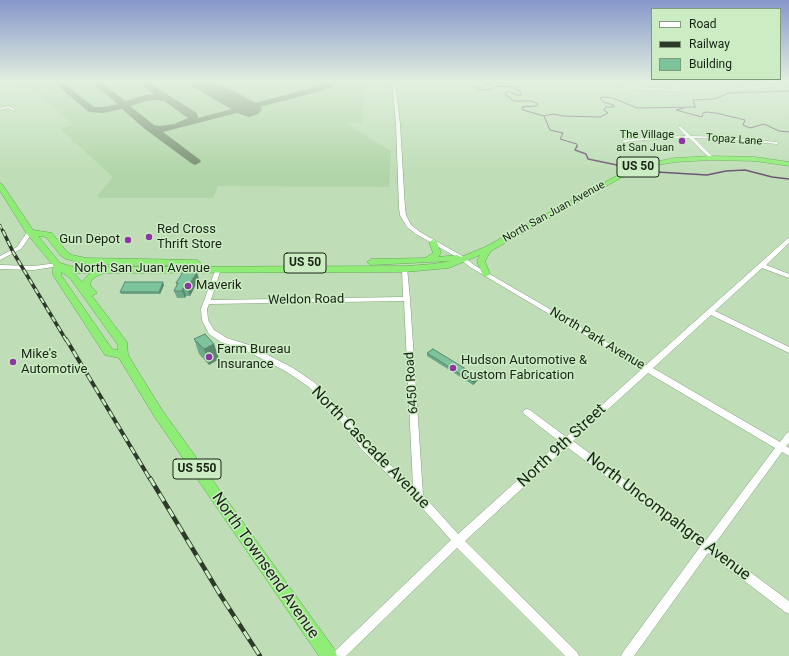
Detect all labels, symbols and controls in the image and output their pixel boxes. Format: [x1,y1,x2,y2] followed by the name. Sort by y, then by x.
[651,8,781,80] legend
[689,17,717,31] text: Road
[689,37,730,51] text: Railway
[689,57,732,71] text: Building
[616,128,674,154] place label: The Village at San Juan
[705,131,763,149] street label: Topaz Lane
[677,136,687,146] marker: The Village at San Juan
[617,157,659,177] road number: US 50
[501,178,607,246] street label: North San Juan Avenue
[157,222,222,253] place label: Red Cross Thrift Store
[59,232,120,248] place label: Gun Depot
[144,232,154,242] marker: Red Cross Thrift Store
[123,235,133,245] marker: Gun Depot
[284,253,326,273] road number: US 50
[74,261,210,277] street label: North San Juan Avenue
[196,278,242,294] place label: Maverik
[183,281,193,291] marker: Maverik
[268,292,344,308] street label: Weldon Road
[547,305,647,373] street label: North Park Avenue
[217,342,291,373] place label: Farm Bureau Insurance
[21,347,87,378] place label: Mike's Automotive
[402,351,422,415] street label: 6450 Road
[204,352,214,362] marker: Farm Bureau Insurance
[461,353,587,384] place label: Hudson Automotive & Custom Fabrication
[8,357,18,367] marker: Mike's Automotive
[448,363,458,373] marker: Hudson Automotive & Custom Fabrication
[307,383,433,513] street label: North Cascade Avenue
[514,400,610,492] street label: North 9th Street
[582,449,754,585] street label: North Uncompahgre Avenue
[173,459,221,479] road number: US 550
[207,489,323,643] street label: North Townsend Avenue

